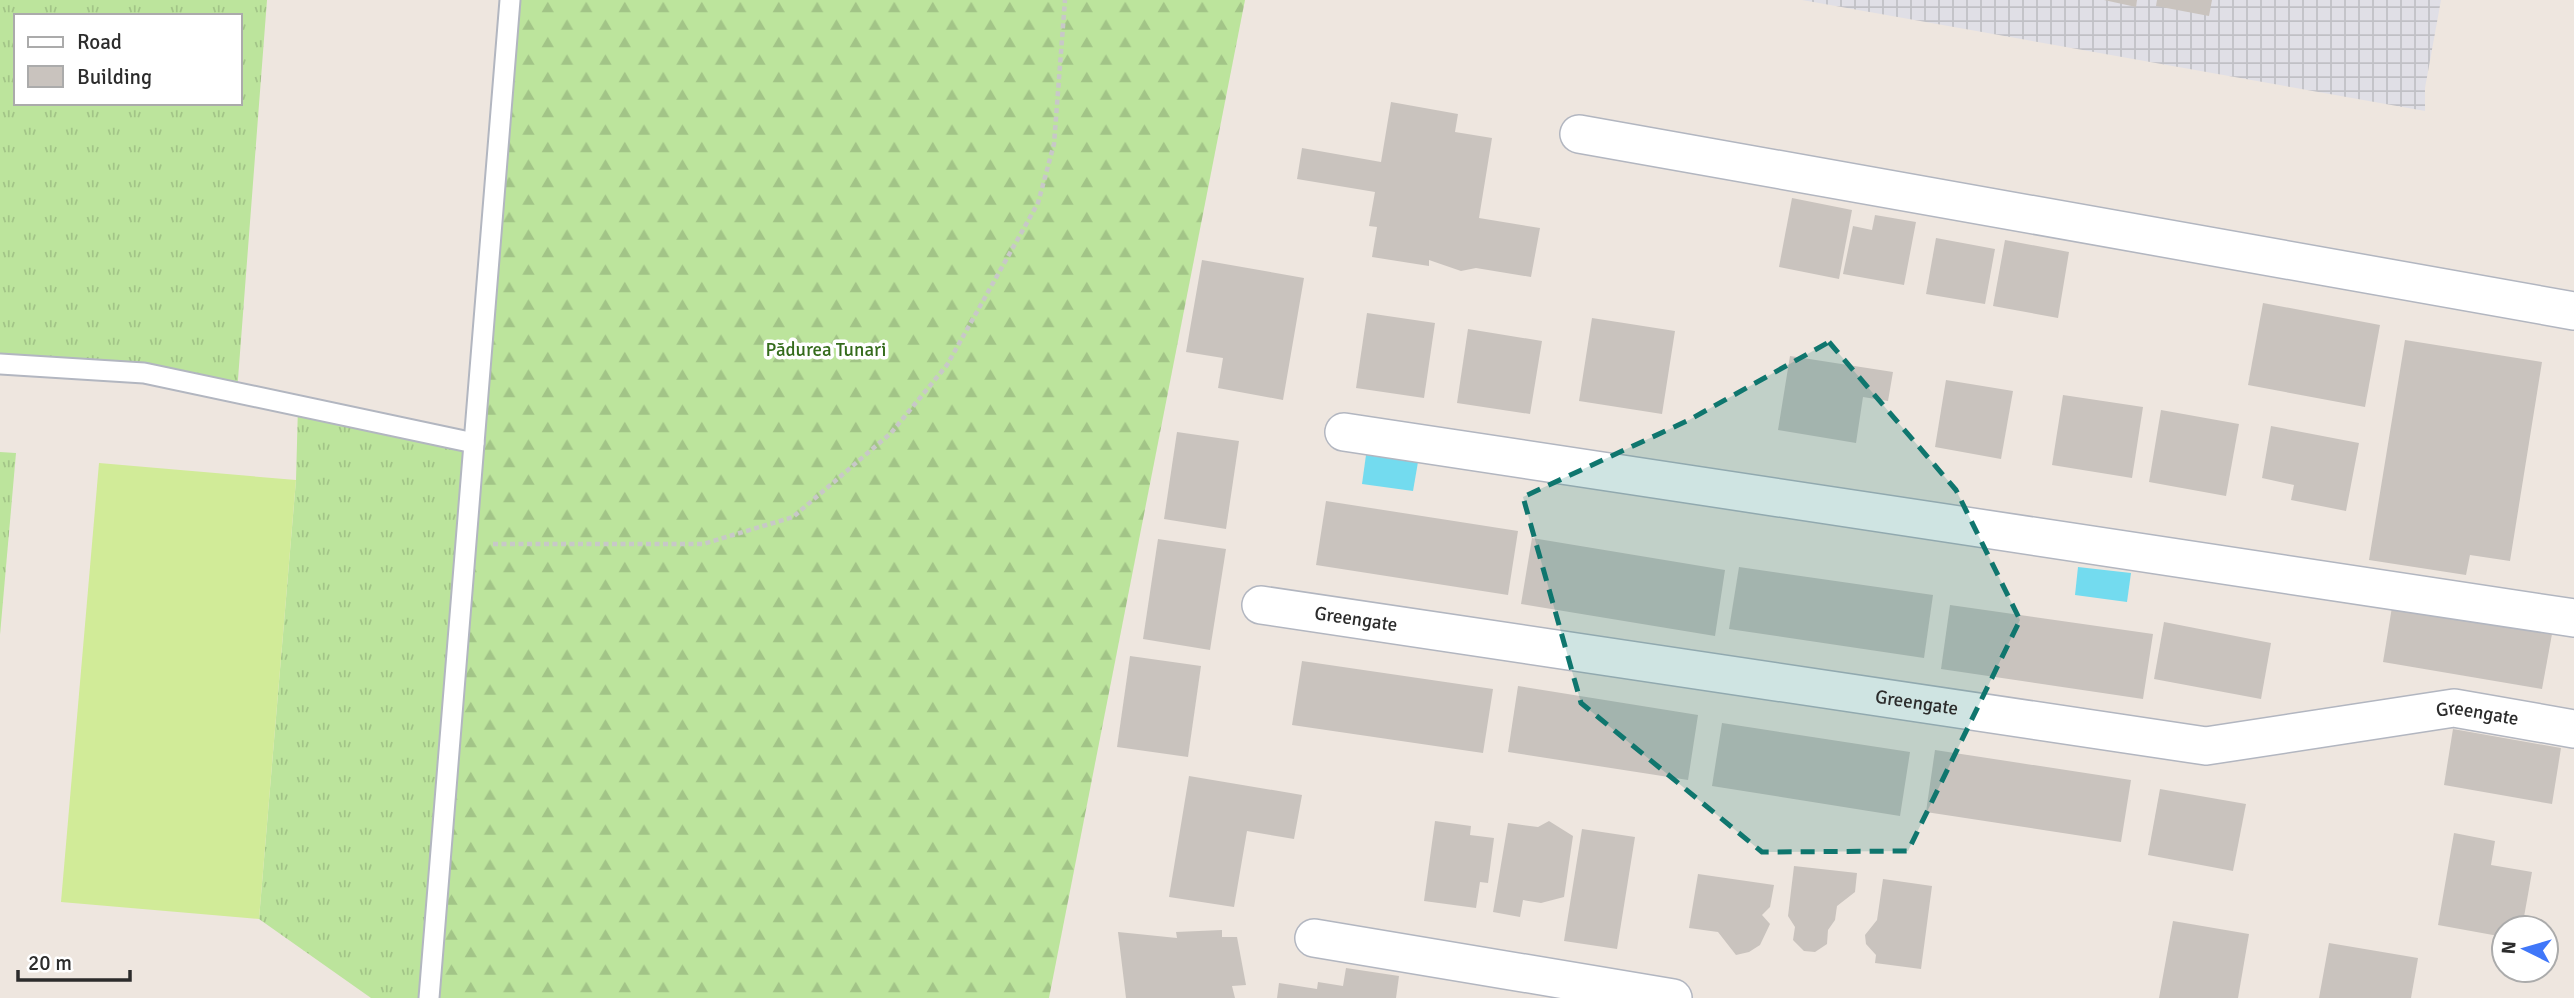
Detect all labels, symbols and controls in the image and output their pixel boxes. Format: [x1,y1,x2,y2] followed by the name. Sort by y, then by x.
[14,14,242,105] legend
[77,29,122,55] text: Road
[77,64,152,90] text: Building
[766,338,886,362] park label: Pădurea Tunari
[1313,601,1399,637] street label: Greengate
[1874,685,1960,721] street label: Greengate
[2434,696,2521,731] street label: Greengate
[2490,914,2560,984] north arrow
[18,939,130,983] scale bar
[2497,940,2522,955] text: N
[28,950,72,976] text: 20 m

